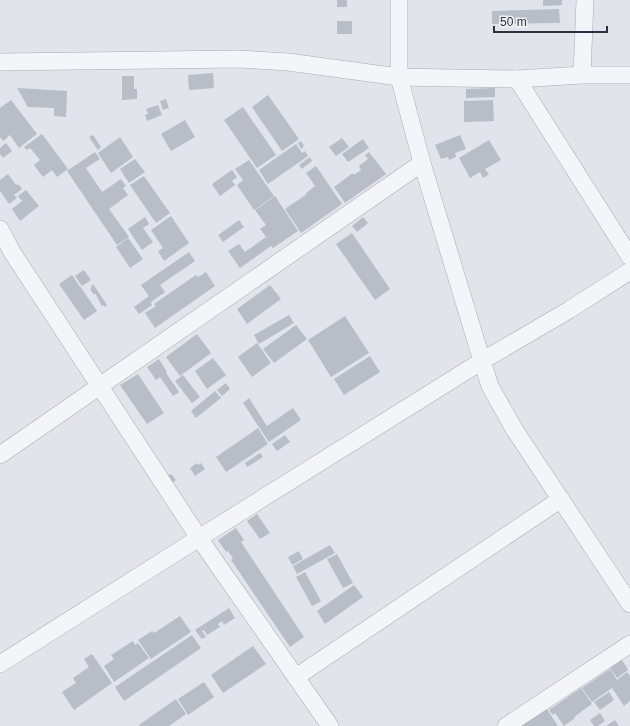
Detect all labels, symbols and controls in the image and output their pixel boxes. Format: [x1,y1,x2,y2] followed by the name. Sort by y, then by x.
[494,8,607,34] scale bar
[500,15,527,29] text: 50 m

